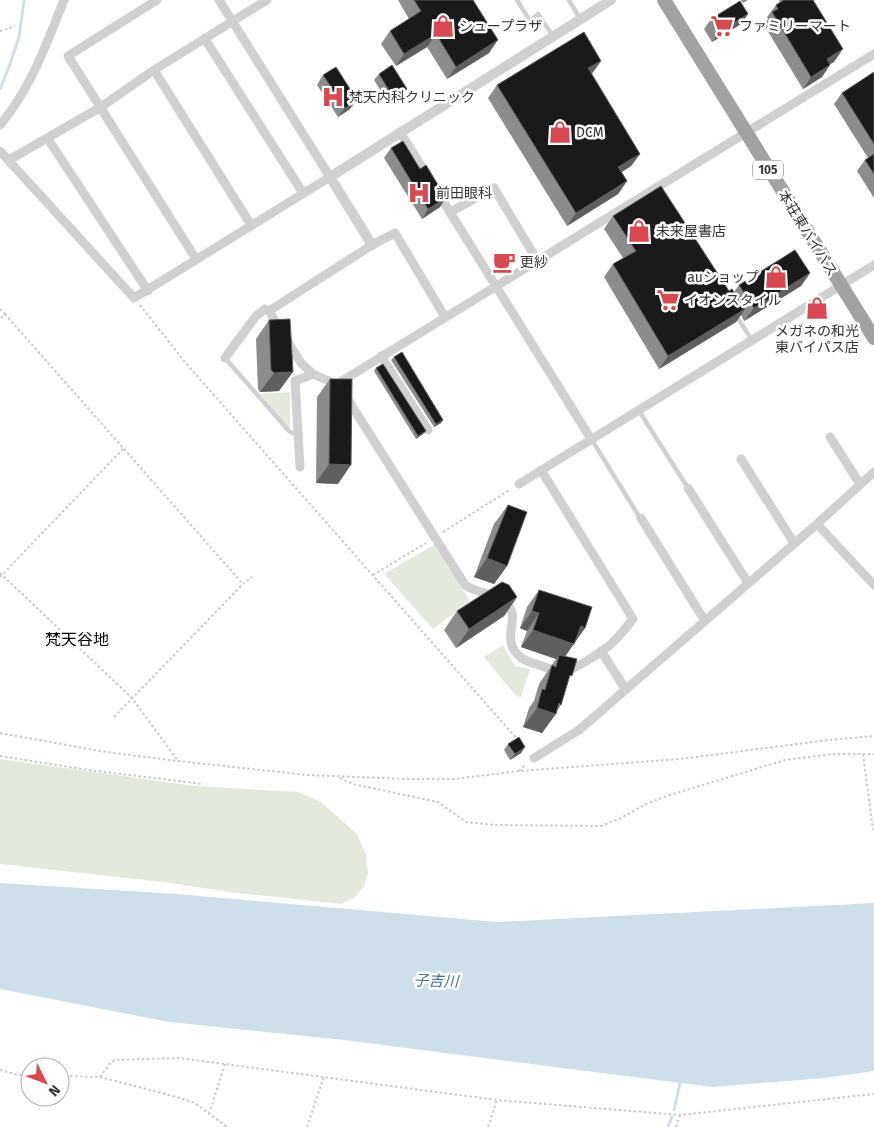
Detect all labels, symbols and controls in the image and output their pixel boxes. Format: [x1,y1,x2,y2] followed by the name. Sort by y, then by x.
[430,13,456,39] shop icon: シュープラザ
[709,13,735,39] supermarket icon: ファミリーマート
[459,18,542,35] place label: シュープラザ
[739,18,851,35] place label: ファミリーマート
[320,84,346,110] hospital icon: 梵天内科クリニック
[349,89,475,106] place label: 梵天内科クリニック
[547,119,573,145] shop icon: DCM
[576,124,604,141] place label: DCM
[753,160,783,180] road number: 105
[406,180,432,206] hospital icon: 前田眼科
[436,185,492,202] place label: 前田眼科
[774,187,841,279] street label: 本荘東バイパス
[626,218,652,244] shop icon: 未来屋書店
[656,223,726,240] place label: 未来屋書店
[491,249,517,275] cafe icon: 更紗
[520,254,548,271] place label: 更紗
[763,264,789,290] shop icon: auショップ
[687,269,759,286] place label: auショップ
[655,287,681,313] supermarket icon: イオンスタイル
[684,292,782,309] place label: イオンスタイル
[804,295,830,321] shop icon: メガネの和光 東バイパス店
[775,323,859,356] place label: メガネの和光 東バイパス店
[45,630,109,649] district label: 梵天谷地
[413,971,461,991] water label: 子吉川
[20,1057,70,1107] north arrow
[45,1081,64,1100] text: N

